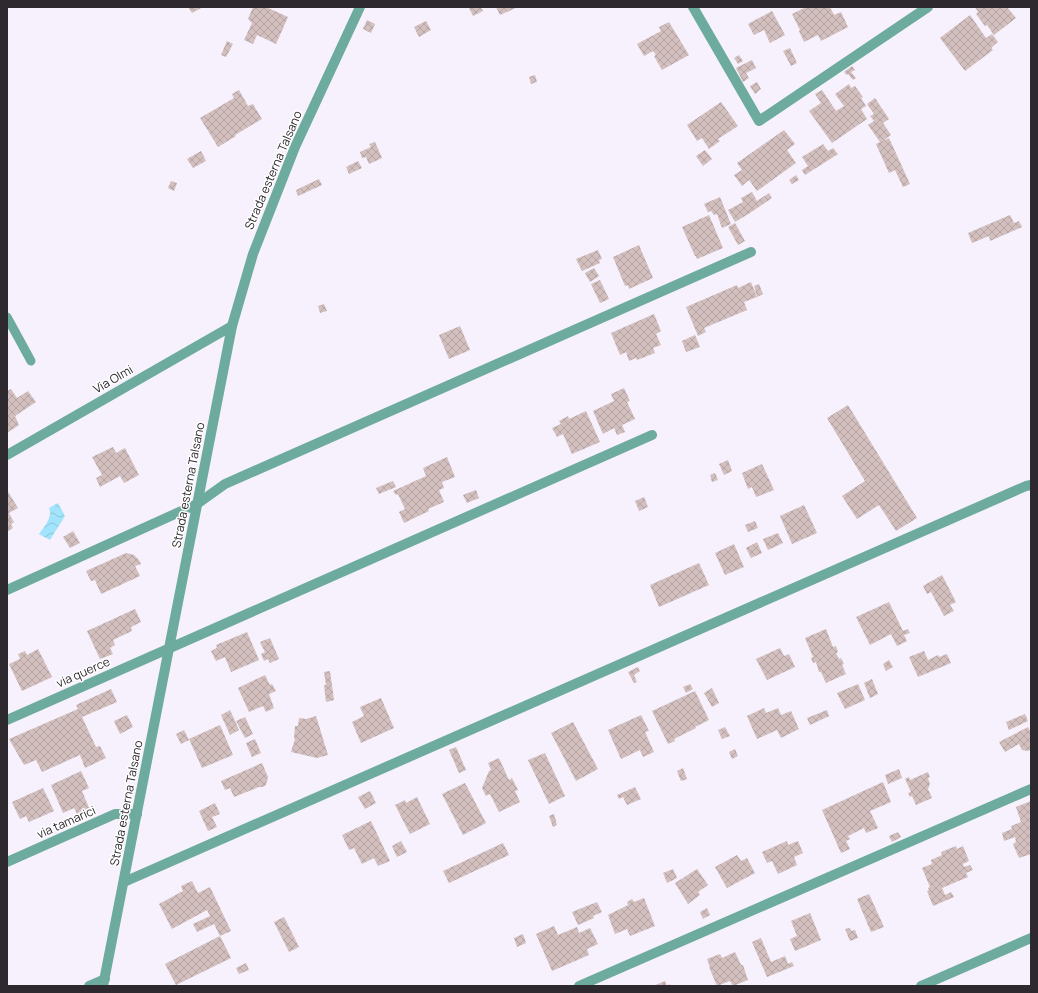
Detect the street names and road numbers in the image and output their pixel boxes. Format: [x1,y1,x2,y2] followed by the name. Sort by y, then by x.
[240,108,306,232] street label: Strada esterna Talsano
[90,361,136,397] street label: Via Olmi
[167,421,209,549] street label: Strada esterna Talsano
[54,653,112,691] street label: via querce
[105,739,147,867] street label: Strada esterna Talsano
[34,801,98,843] street label: via tamarici

